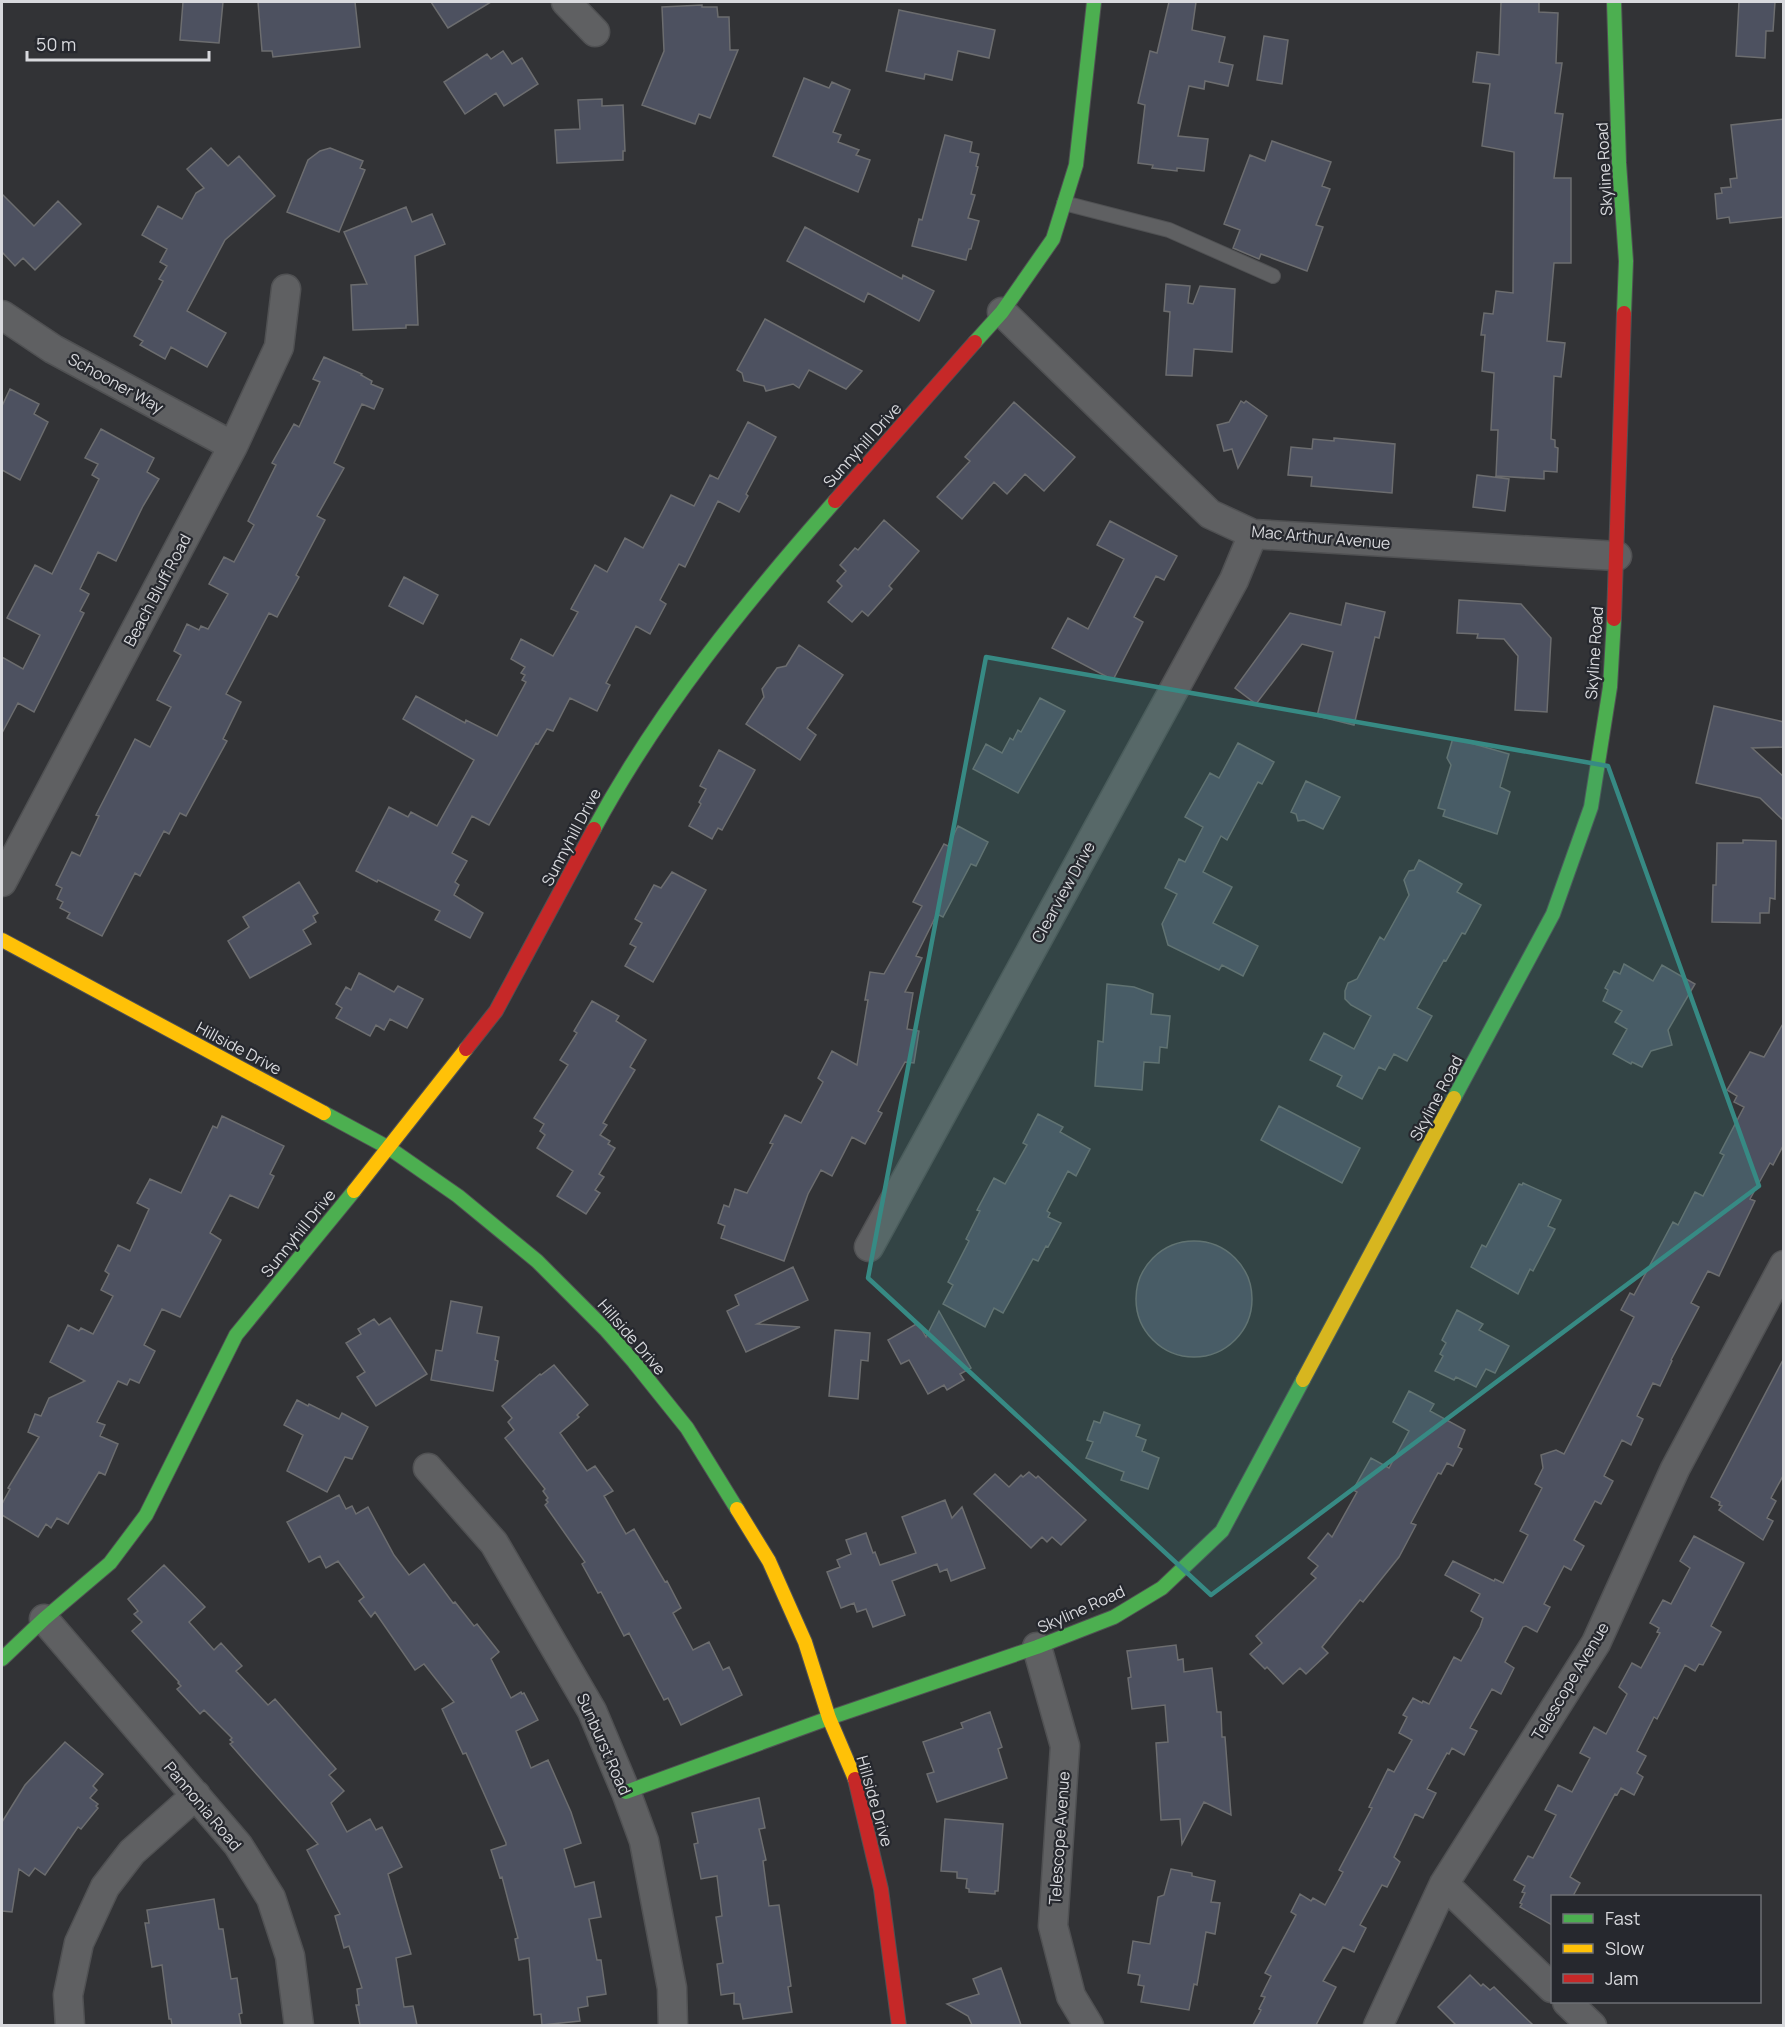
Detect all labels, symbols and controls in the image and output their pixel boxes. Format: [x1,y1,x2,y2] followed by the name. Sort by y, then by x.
[27,24,208,62] scale bar
[36,32,76,56] text: 50 m
[1591,122,1617,216] street label: Skyline Road
[64,348,168,419] street label: Schooner Way
[818,398,906,492] street label: Sunnyhill Drive
[1251,520,1391,554] street label: Mac Arthur Avenue
[118,530,196,650] street label: Beach Bluff Road
[1580,606,1608,700] street label: Skyline Road
[536,784,606,890] street label: Sunnyhill Drive
[1026,837,1100,947] street label: Clearview Drive
[192,1016,286,1080] street label: Hillside Drive
[1404,1051,1468,1145] street label: Skyline Road
[256,1184,340,1282] street label: Sunnyhill Drive
[593,1294,671,1380] street label: Hillside Drive
[1034,1580,1128,1638] street label: Skyline Road
[1526,1618,1614,1744] street label: Telescope Avenue
[572,1690,636,1798] street label: Sunburst Road
[852,1753,898,1849] street label: Hillside Drive
[159,1757,247,1855] street label: Pannonia Road
[1043,1770,1075,1906] street label: Telescope Avenue
[1551,1895,1761,2003] legend
[1605,1906,1640,1930] text: Fast
[1605,1936,1645,1960] text: Slow
[1605,1966,1639,1990] text: Jam

